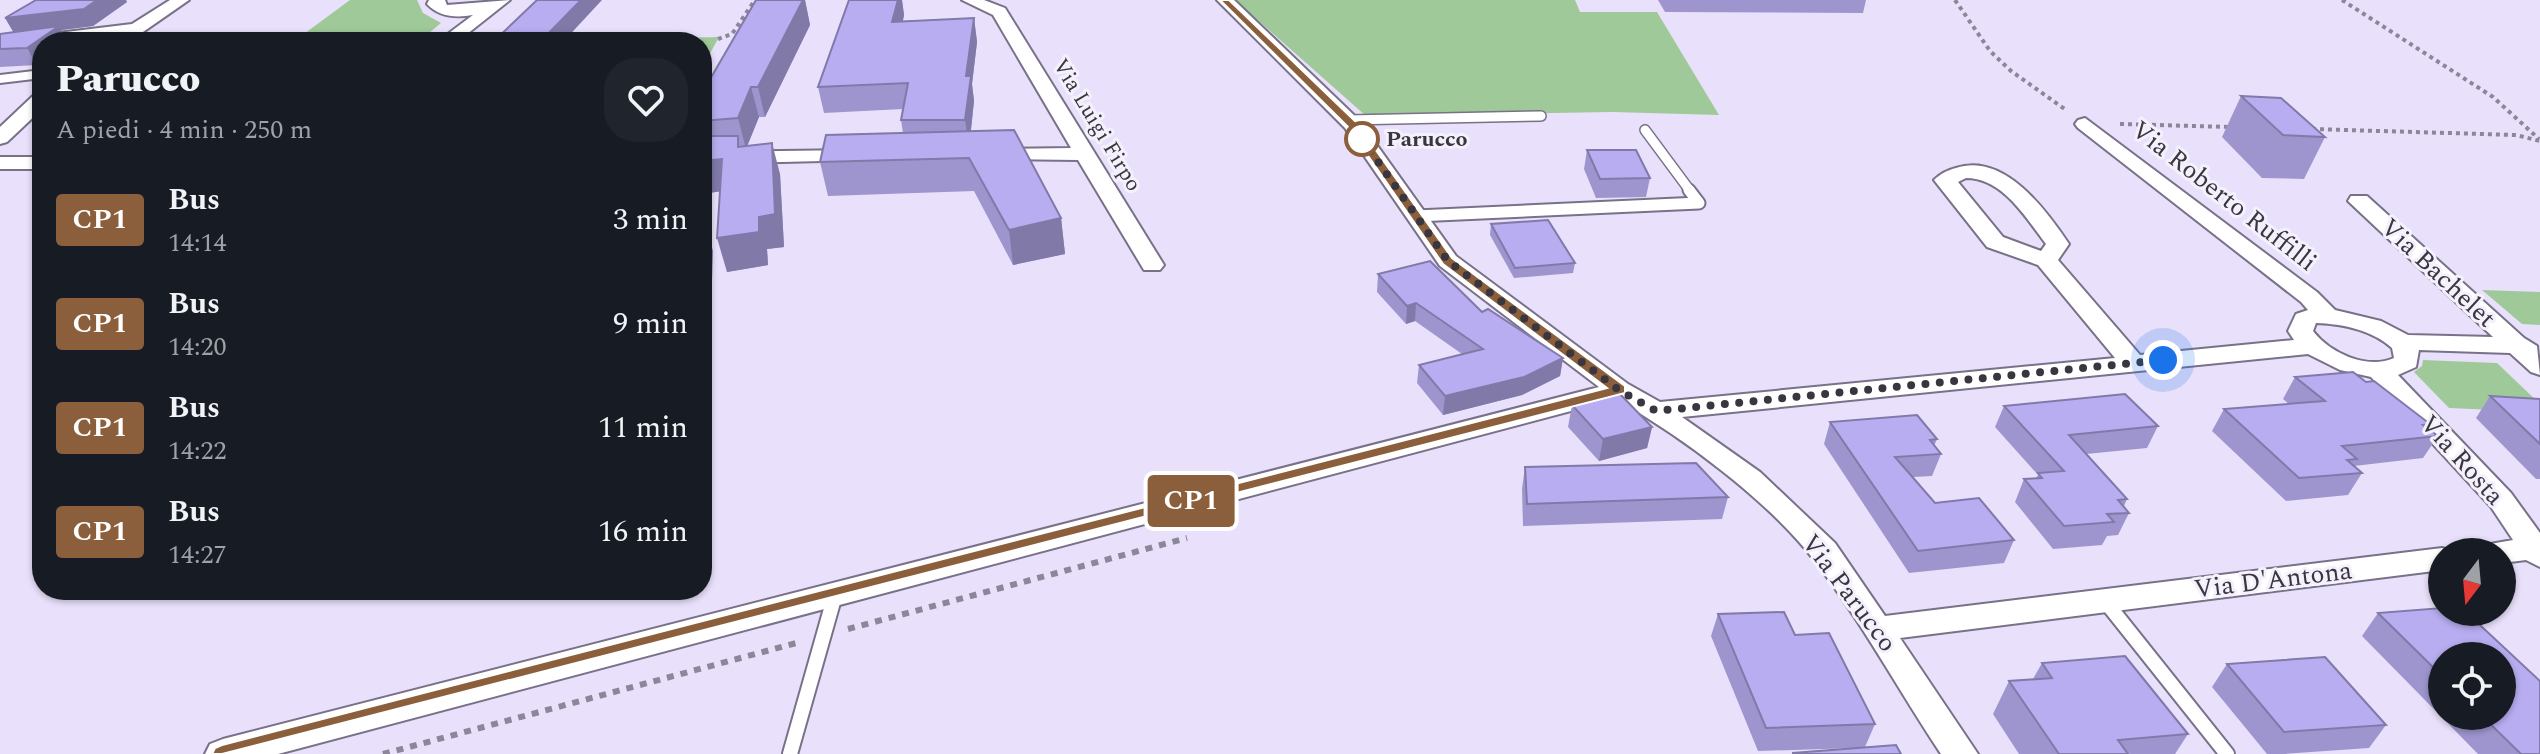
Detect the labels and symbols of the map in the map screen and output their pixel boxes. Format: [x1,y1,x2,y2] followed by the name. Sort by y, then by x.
[1044,52,1150,198] street label: Via Luigi Firpo
[2123,111,2325,281] street label: Via Roberto Ruffilli
[1345,122,1379,156] marker: Parucco
[1386,123,1467,156] place label: Parucco
[2371,209,2505,337] street label: Via Bachelet
[2143,340,2183,380] your location
[2410,405,2514,515] street label: Via Rosta
[1145,475,1237,527] line badge: CP1
[1791,525,1907,661] street label: Via Parucco
[2428,538,2516,626] north arrow
[2192,550,2355,610] street label: Via D'Antona

